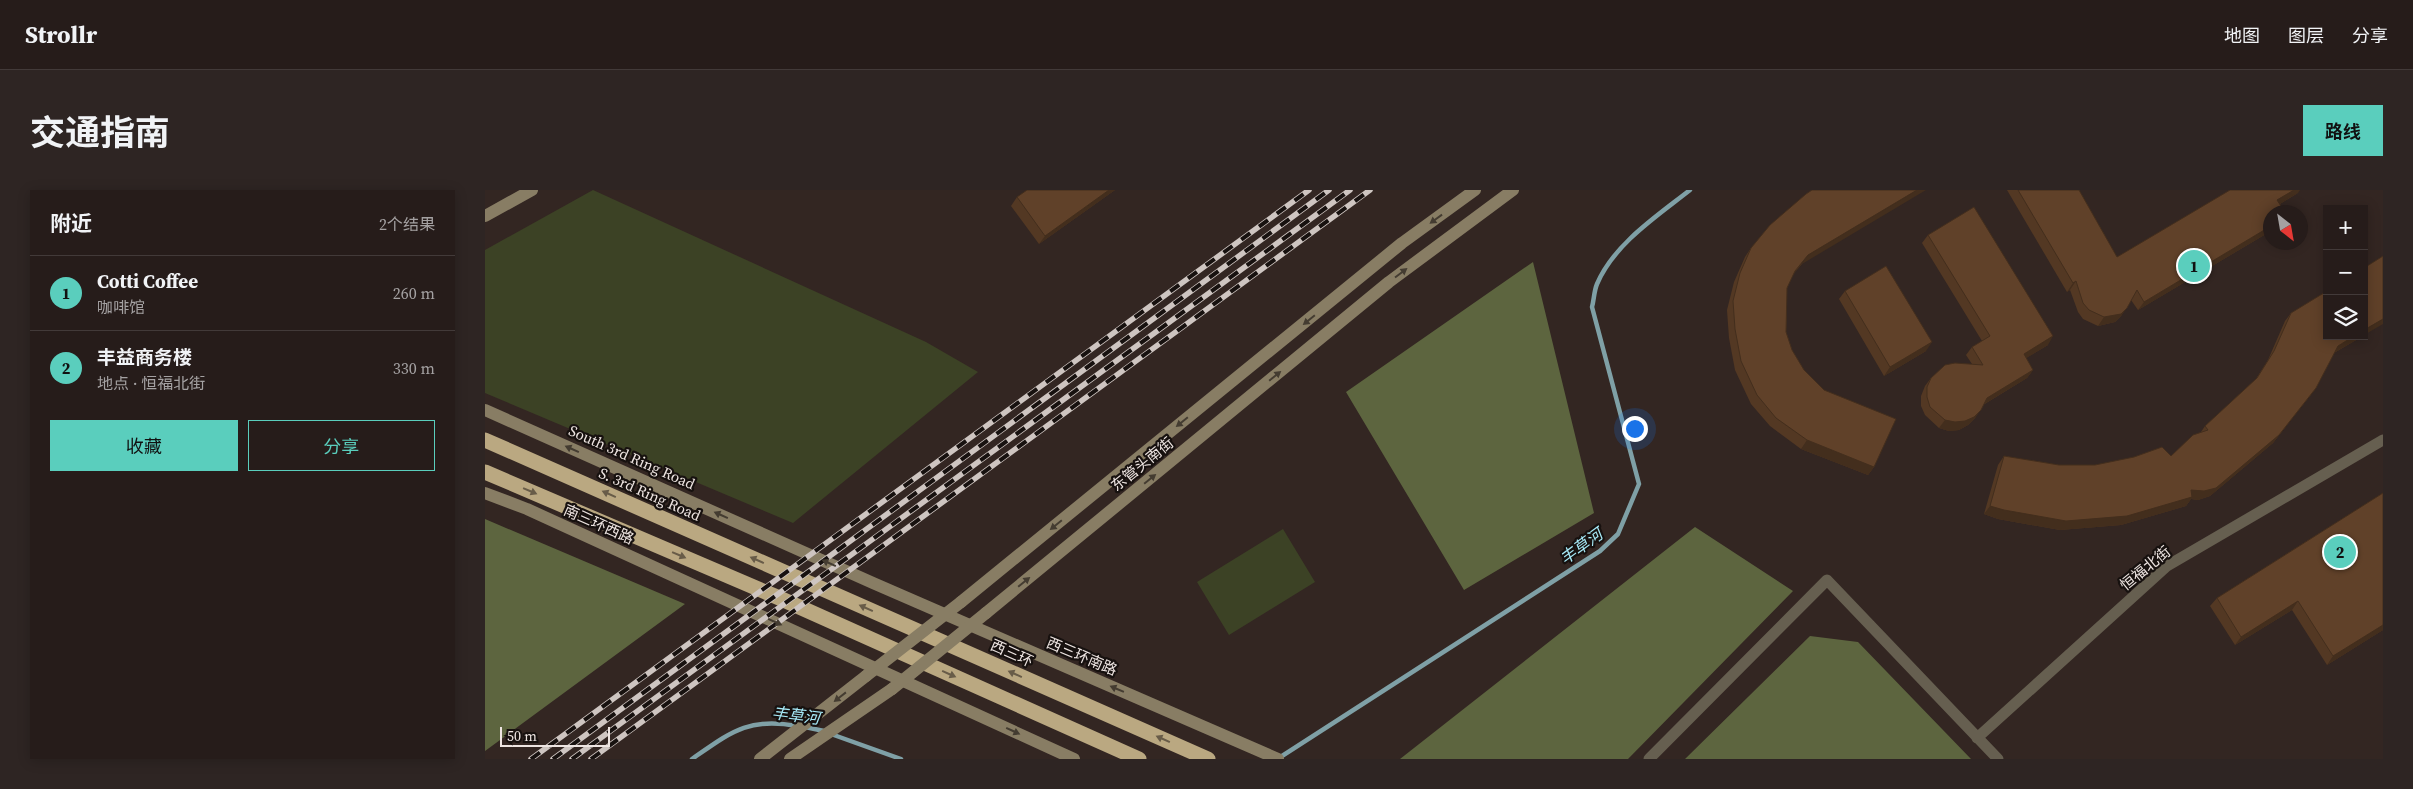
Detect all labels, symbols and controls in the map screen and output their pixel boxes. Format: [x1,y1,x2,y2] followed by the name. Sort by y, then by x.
[25,18,97,51] text: Strollr
[2224,23,2260,48] text: 地图
[2288,23,2324,48] text: 图层
[2352,23,2388,48] text: 分享
[2303,105,2383,156] button: 路线
[30,109,170,157] text: 交通指南
[2263,205,2308,250] north arrow
[2323,205,2368,340] map controls
[2323,205,2368,250] button: +
[50,209,92,238] text: 附近
[379,213,435,235] text: 2个结果
[1429,214,1443,224] one-way arrow
[2178,247,2210,285] pin: 1
[2323,250,2368,295] button: −
[97,268,198,294] text: Cotti Coffee
[1394,268,1408,278] one-way arrow
[62,282,70,304] text: 1
[393,282,435,304] text: 260 m
[2323,295,2368,340] button: layers
[97,296,145,318] text: 咖啡馆
[1302,314,1315,325] one-way arrow
[97,344,192,370] text: 丰益商务楼
[62,357,70,379] text: 2
[393,357,435,379] text: 330 m
[1269,370,1282,381] one-way arrow
[97,372,205,394] text: 地点 · 恒福北街
[1622,416,1648,442] your location
[1176,417,1189,428] one-way arrow
[50,420,238,471] button: 收藏
[248,420,435,471] button: 分享
[566,420,699,494] street label: South 3rd Ring Road
[1106,432,1178,496] street label: 东管头南街
[565,444,579,452] one-way arrow
[596,462,705,526] street label: S. 3rd Ring Road
[1143,473,1156,484] one-way arrow
[523,488,537,496] one-way arrow
[602,490,616,498] one-way arrow
[560,499,638,549] street label: 南三环西路
[714,511,728,519] one-way arrow
[1050,519,1063,530] one-way arrow
[1555,521,1609,569] water label: 丰草河
[2324,533,2356,571] pin: 2
[2115,541,2175,595] street label: 恒福北街
[672,552,686,560] one-way arrow
[750,555,764,563] one-way arrow
[822,559,836,567] one-way arrow
[1017,576,1030,587] one-way arrow
[859,603,873,611] one-way arrow
[768,618,782,626] one-way arrow
[1043,632,1121,680] street label: 西三环南路
[987,634,1037,672] street label: 西三环
[1008,669,1022,677] one-way arrow
[942,671,956,679] one-way arrow
[1109,685,1124,693] one-way arrow
[834,691,847,702] one-way arrow
[771,701,824,729] water label: 丰草河
[500,724,610,747] scale bar
[507,726,537,746] text: 50 m
[1006,727,1020,735] one-way arrow
[1156,735,1170,743] one-way arrow

